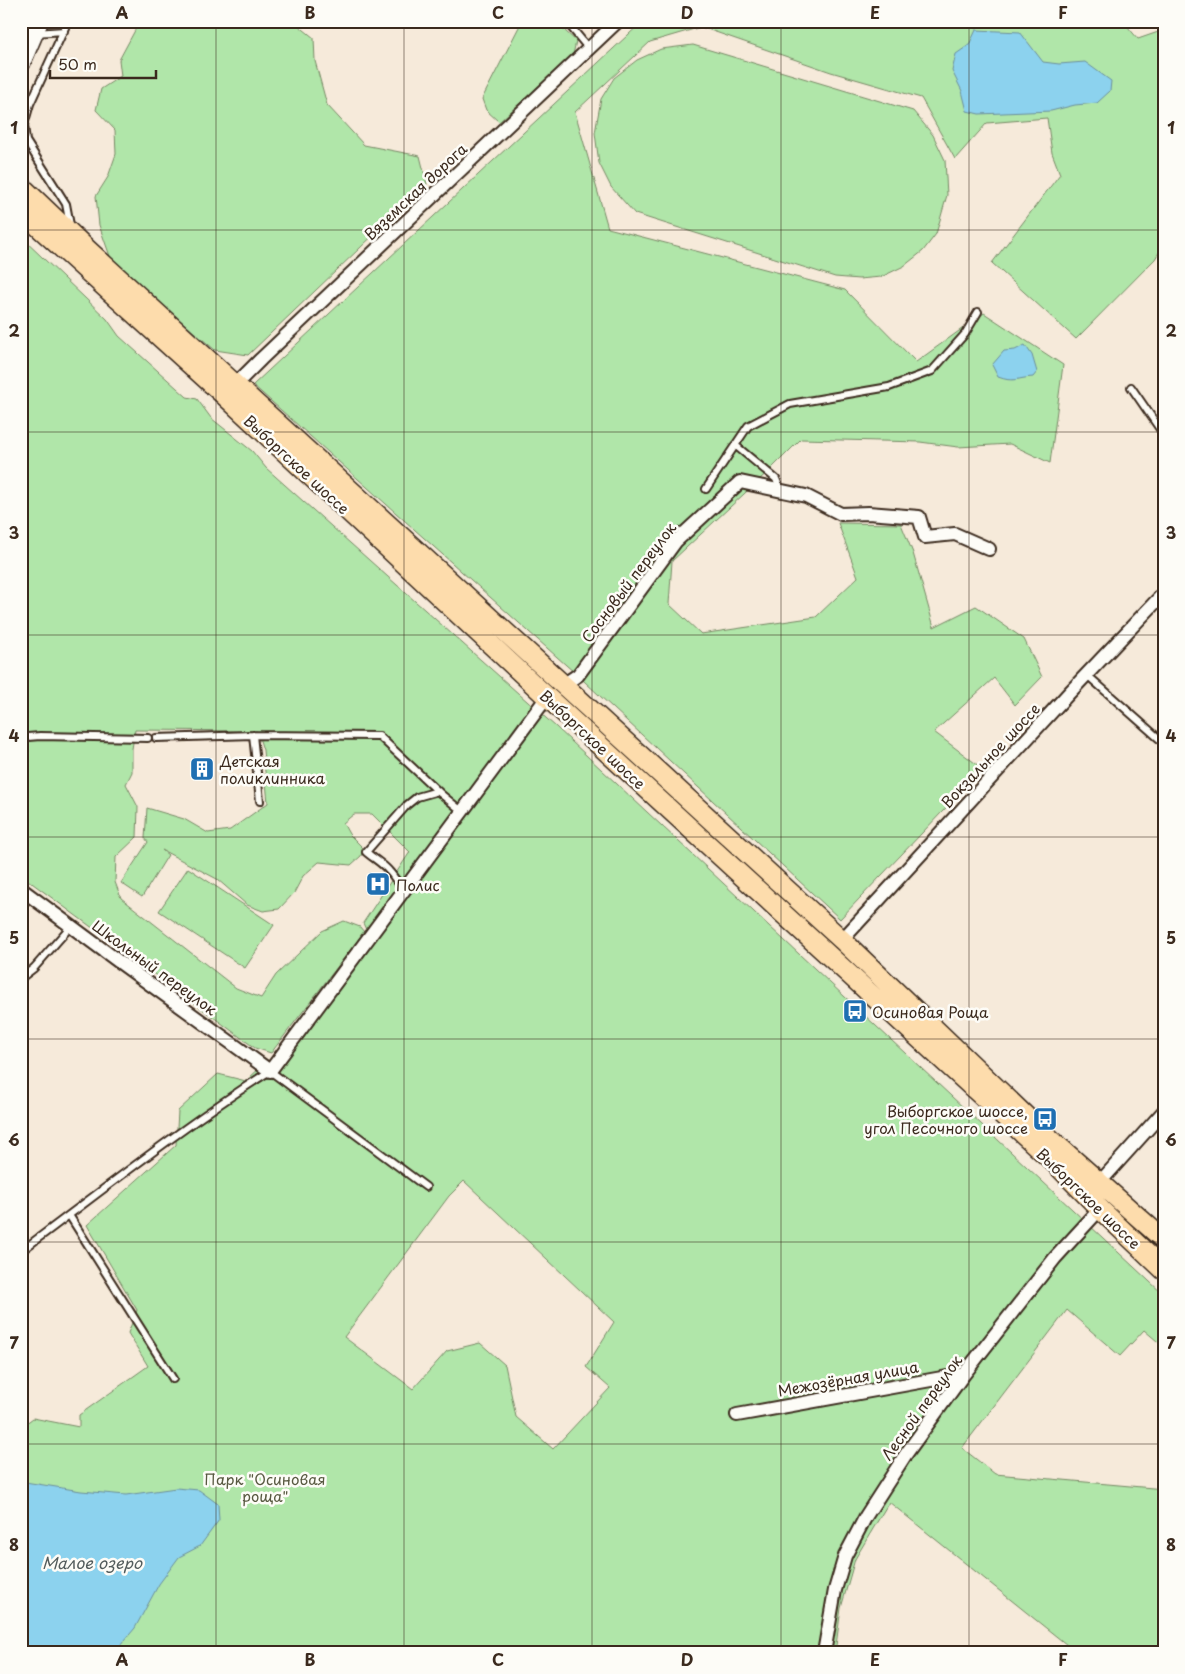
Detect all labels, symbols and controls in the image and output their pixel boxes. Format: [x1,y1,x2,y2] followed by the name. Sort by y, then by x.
[116,0,129,24] text: A
[305,0,316,24] text: B
[492,0,504,24] text: C
[681,0,693,24] text: D
[870,0,880,24] text: E
[1058,0,1068,24] text: F
[50,48,156,80] scale bar
[58,52,97,75] text: 50 m
[10,115,18,139] text: 1
[1167,115,1175,139] text: 1
[358,137,472,245] street label: Вяземская дорога
[8,318,20,342] text: 2
[1165,318,1177,342] text: 2
[239,409,355,519] street label: Выборгское шоссе
[575,517,681,647] street label: Сосновый переулок
[9,520,19,544] text: 3
[1166,520,1176,544] text: 3
[535,684,651,794] street label: Выборгское шоссе
[935,697,1045,813] street label: Вокзальное шоссе
[9,723,20,747] text: 4
[1166,723,1177,747] text: 4
[219,749,326,789] place label: Детская поликлинника
[189,756,215,782] building icon: Детская поликлинника
[365,871,391,897] hospital icon: Полис
[396,873,440,896] place label: Полис
[88,914,222,1020] street label: Школьный переулок
[9,925,19,949] text: 5
[1166,925,1176,949] text: 5
[842,998,868,1024] bus stop icon: Осиновая Роща
[872,1000,989,1023] place label: Осиновая Роща
[864,1099,1028,1139] place label: Выборгское шоссе, угол Песочного шоссе
[1032,1106,1058,1132] bus stop icon: Выборгское шоссе, угол Песочного шоссе
[8,1127,20,1151] text: 6
[1165,1127,1177,1151] text: 6
[1032,1142,1146,1254] street label: Выборгское шоссе
[9,1330,19,1354] text: 7
[1166,1330,1176,1354] text: 7
[875,1350,967,1464] street label: Лесной переулок
[776,1354,921,1402] street label: Межозёрная улица
[204,1467,326,1507] park label: Парк "Осиновая роща"
[9,1532,19,1556] text: 8
[1166,1532,1176,1556] text: 8
[42,1550,143,1574] water label: Малое озеро
[116,1647,129,1671] text: A
[305,1647,316,1671] text: B
[492,1647,504,1671] text: C
[681,1647,693,1671] text: D
[870,1647,880,1671] text: E
[1058,1647,1068,1671] text: F

